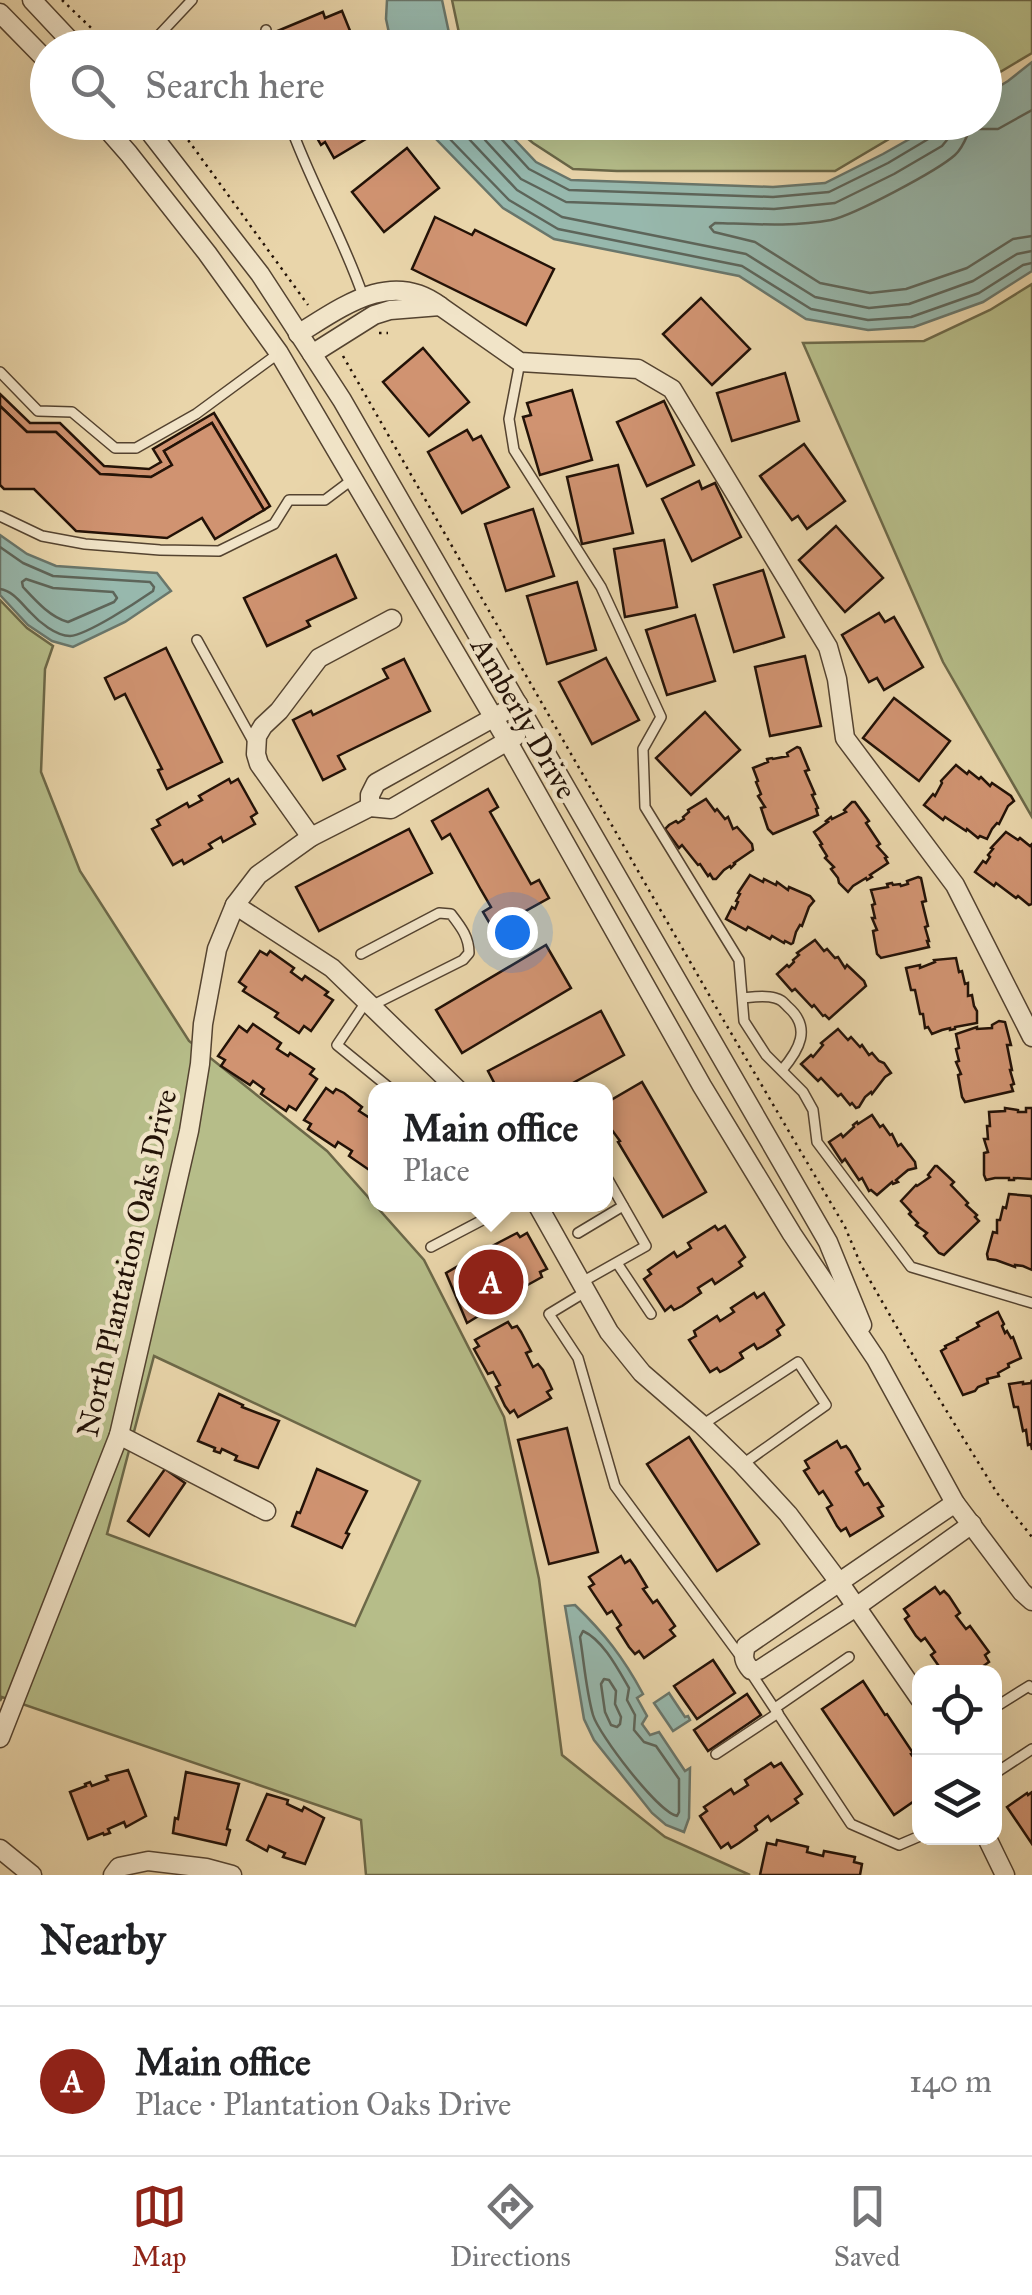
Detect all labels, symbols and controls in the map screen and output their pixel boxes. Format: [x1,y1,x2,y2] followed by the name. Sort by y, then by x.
[30,30,1002,140] search box
[65,58,120,113] icon: search
[145,62,325,108] text: Search here
[462,629,585,805] street label: Amberly Drive
[487,907,538,958] your location
[368,1082,613,1212] popup
[69,1086,185,1440] street label: North Plantation Oaks Drive
[403,1105,578,1151] text: Main office
[403,1151,470,1190] text: Place
[458,1244,524,1320] pin: A
[912,1665,1002,1845] map controls
[912,1665,1002,1755] button: locate
[912,1755,1002,1845] button: layers
[40,1914,165,1966] text: Nearby
[135,2039,311,2085] text: Main office
[62,2062,83,2101] text: A
[909,2062,992,2101] text: 140 m
[135,2085,511,2124] text: Place · Plantation Oaks Drive
[132,2179,187,2274] tab: Map
[450,2179,571,2274] tab: Directions
[834,2179,900,2274] tab: Saved

